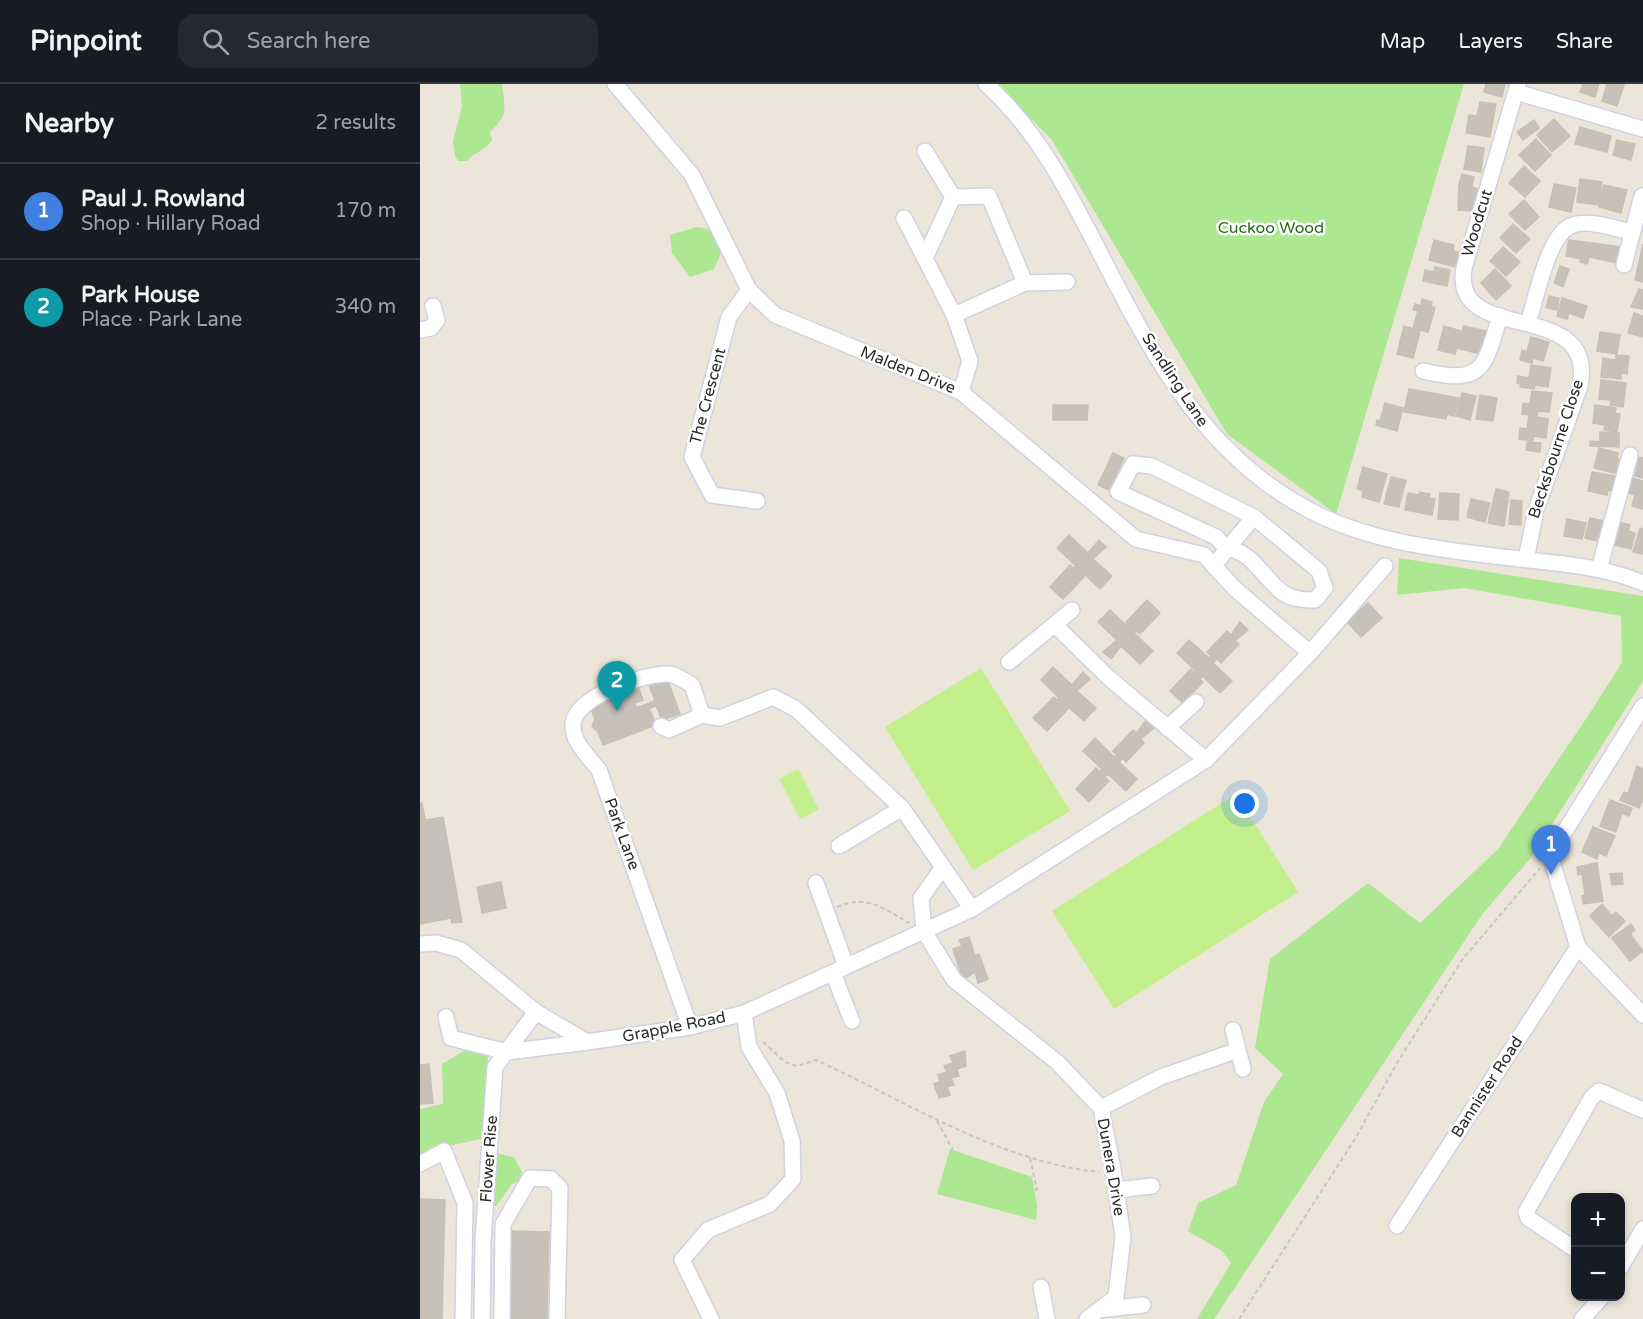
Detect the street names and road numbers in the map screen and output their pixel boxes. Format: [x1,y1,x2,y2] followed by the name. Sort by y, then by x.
[1457,187,1497,259] street label: Woodcut
[1137,329,1213,431] street label: Sandling Lane
[857,342,959,398] street label: Malden Drive
[685,345,731,447] street label: The Crescent
[1524,377,1588,521] street label: Becksbourne Close
[600,795,644,873] street label: Park Lane
[621,1007,727,1047] street label: Grapple Road
[1447,1033,1527,1141] street label: Bannister Road
[476,1115,502,1203] street label: Flower Rise
[1093,1116,1129,1218] street label: Dunera Drive

